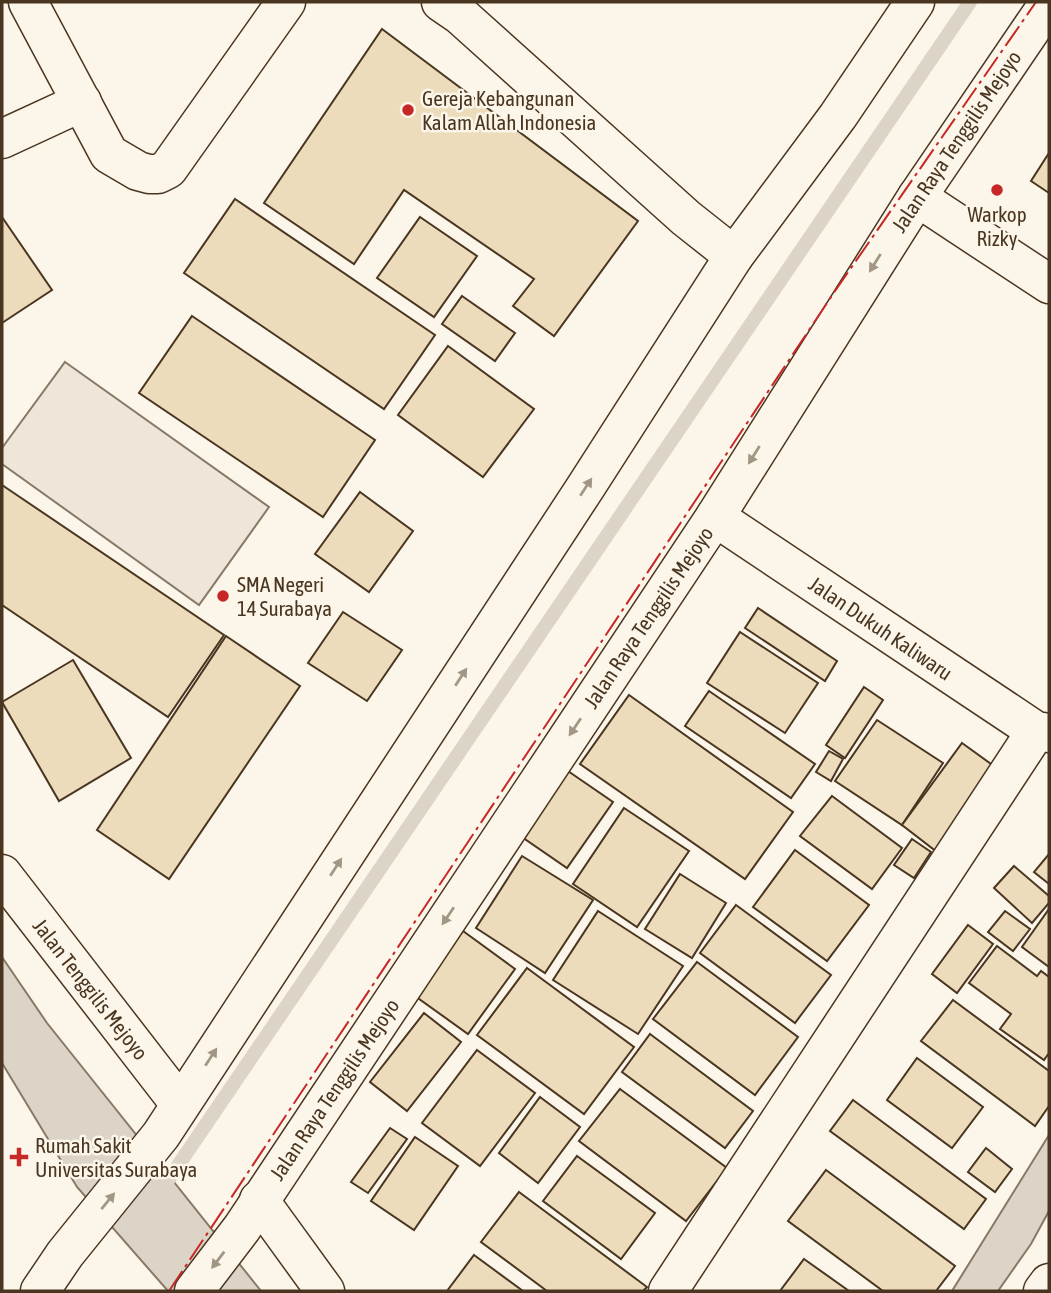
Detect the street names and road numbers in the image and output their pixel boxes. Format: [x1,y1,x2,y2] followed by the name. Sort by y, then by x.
[886,46,1026,236] street label: Jalan Raya Tenggilis Mejoyo
[578,522,718,712] street label: Jalan Raya Tenggilis Mejoyo
[805,571,957,685] street label: Jalan Dukuh Kaliwaru
[29,914,153,1064] street label: Jalan Tenggilis Mejoyo
[264,994,404,1184] street label: Jalan Raya Tenggilis Mejoyo

